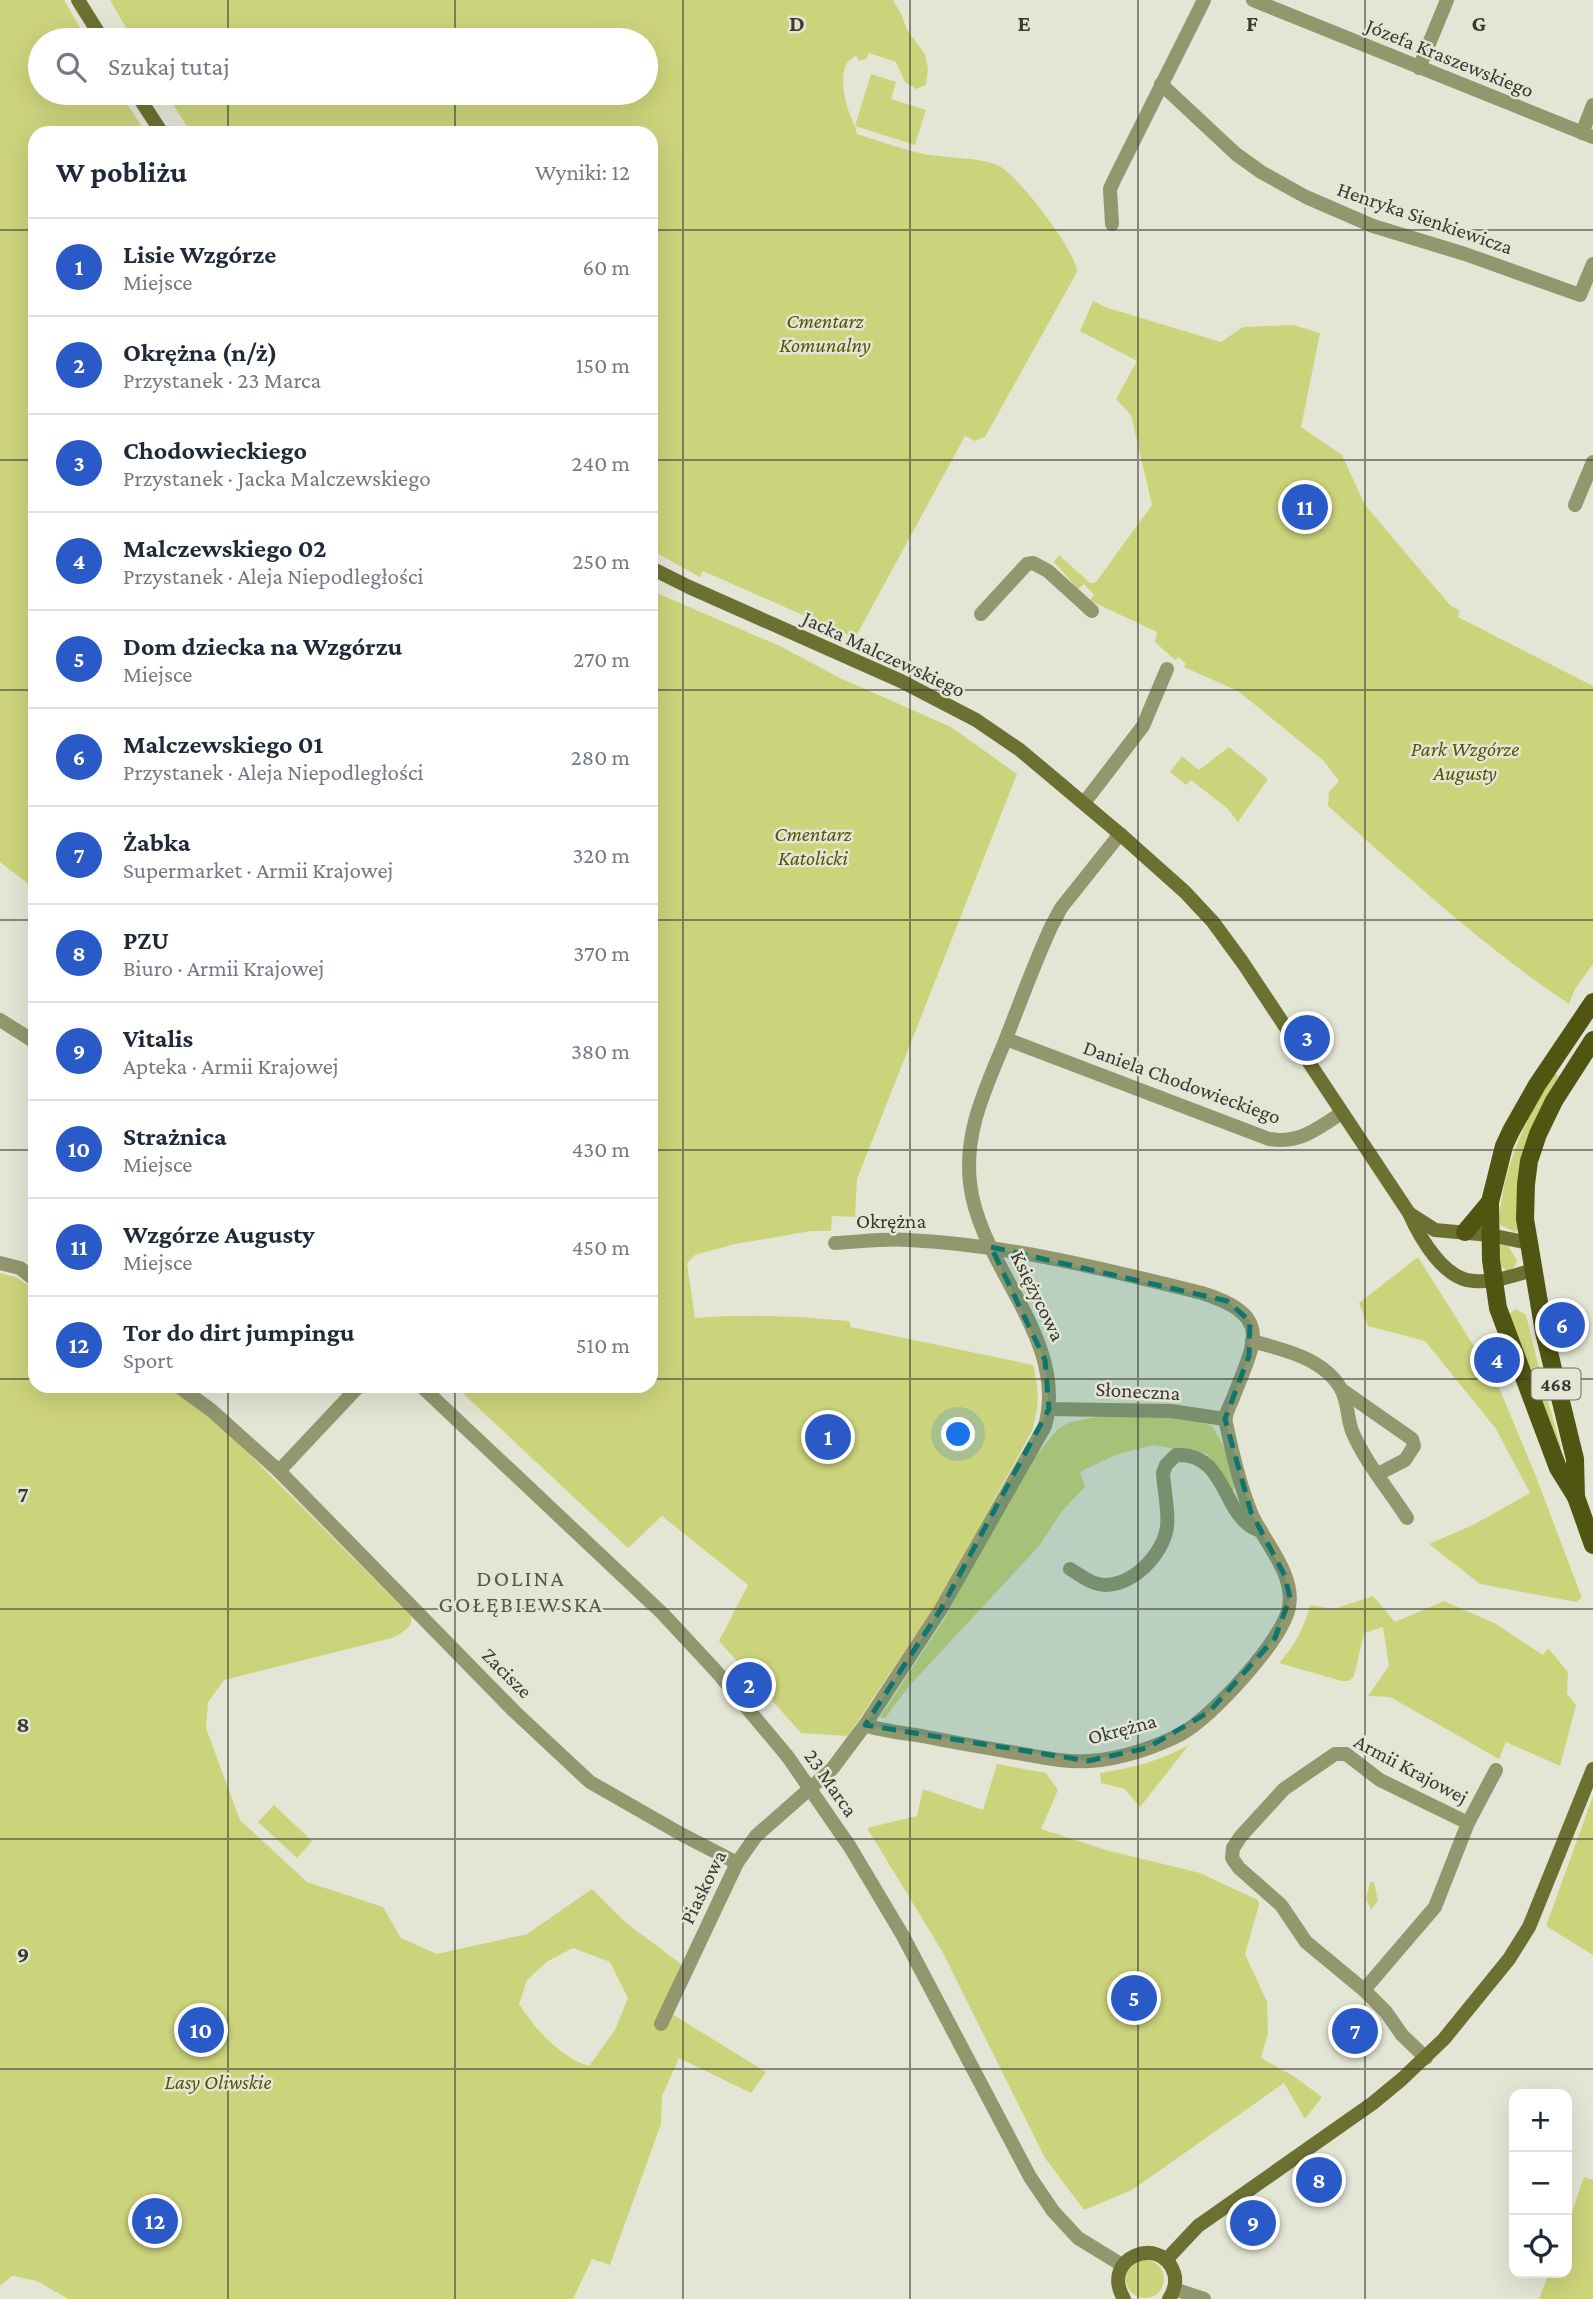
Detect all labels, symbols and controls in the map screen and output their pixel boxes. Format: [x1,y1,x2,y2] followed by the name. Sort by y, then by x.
[789,10,805,36] text: D
[1017,10,1031,36] text: E
[1246,10,1258,36] text: F
[1472,10,1487,36] text: G
[1361,13,1537,103] street label: Józefa Kraszewskiego
[28,28,658,105] search box
[52,48,90,86] icon: search
[108,52,230,81] text: Szukaj tutaj
[56,155,187,188] text: W pobliżu
[535,159,630,185] text: Wyniki: 12
[1334,177,1516,259] street label: Henryka Sienkiewicza
[123,240,276,269] text: Lisie Wzgórze
[75,254,83,280] text: 1
[583,254,630,280] text: 60 m
[123,269,192,295] text: Miejsce
[779,309,871,357] park label: Cmentarz Komunalny
[123,338,278,367] text: Okrężna (n/ż)
[73,352,85,378] text: 2
[576,352,630,378] text: 150 m
[123,367,321,393] text: Przystanek · 23 Marca
[123,436,307,465] text: Chodowieckiego
[73,450,85,476] text: 3
[571,450,630,476] text: 240 m
[123,465,431,491] text: Przystanek · Jacka Malczewskiego
[1282,481,1328,533] pin: 11
[123,534,326,563] text: Malczewskiego 02
[73,548,85,574] text: 4
[572,548,630,574] text: 250 m
[123,563,423,589] text: Przystanek · Aleja Niepodległości
[797,605,969,702] street label: Jacka Malczewskiego
[123,632,402,661] text: Dom dziecka na Wzgórzu
[73,646,85,672] text: 5
[573,646,630,672] text: 270 m
[123,661,192,687] text: Miejsce
[123,730,323,759] text: Malczewskiego 01
[1411,737,1519,785] park label: Park Wzgórze Augusty
[73,744,85,770] text: 6
[571,744,630,770] text: 280 m
[123,759,423,785] text: Przystanek · Aleja Niepodległości
[774,822,853,870] park label: Cmentarz Katolicki
[123,828,191,857] text: Żabka
[73,842,85,868] text: 7
[572,842,630,868] text: 320 m
[123,857,393,883] text: Supermarket · Armii Krajowej
[123,926,169,955] text: PZU
[72,940,86,966] text: 8
[573,940,630,966] text: 370 m
[123,955,324,981] text: Biuro · Armii Krajowej
[1284,1012,1330,1064] pin: 3
[123,1024,193,1053] text: Vitalis
[1080,1035,1284,1129] street label: Daniela Chodowieckiego
[73,1038,85,1064] text: 9
[571,1038,630,1064] text: 380 m
[123,1053,338,1079] text: Apteka · Armii Krajowej
[123,1122,227,1151] text: Strażnica
[68,1136,90,1162] text: 10
[572,1136,630,1162] text: 430 m
[123,1151,192,1177] text: Miejsce
[856,1209,926,1233] street label: Okrężna
[123,1220,315,1249] text: Wzgórze Augusty
[70,1234,88,1260] text: 11
[572,1234,630,1260] text: 450 m
[1006,1247,1070,1345] street label: Księżycowa
[123,1249,192,1275] text: Miejsce
[1539,1299,1585,1351] pin: 6
[123,1318,355,1347] text: Tor do dirt jumpingu
[69,1332,89,1358] text: 12
[576,1332,630,1358] text: 510 m
[1474,1334,1520,1386] pin: 4
[123,1347,173,1373] text: Sport
[1532,1368,1580,1400] road number: 468
[1095,1377,1181,1405] street label: Słoneczna
[805,1411,851,1463] pin: 1
[941,1417,975,1451] your location
[17,1481,29,1507] text: 7
[438,1565,604,1617] district label: DOLINA GOŁĘBIEWSKA
[477,1643,537,1703] street label: Zacisze
[726,1659,772,1711] pin: 2
[1085,1708,1159,1750] street label: Okrężna
[16,1711,30,1737] text: 8
[1350,1729,1472,1809] street label: Armii Krajowej
[799,1745,863,1821] street label: 23 Marca
[675,1846,731,1928] street label: Piaskowa
[17,1941,29,1967] text: 9
[1111,1972,1157,2024] pin: 5
[178,2004,224,2056] pin: 10
[1332,2005,1378,2057] pin: 7
[165,2070,272,2094] park label: Lasy Oliwskie
[1509,2089,1572,2278] map controls
[1509,2089,1572,2152] button: +
[1509,2152,1572,2215] button: −
[1296,2154,1342,2206] pin: 8
[132,2195,178,2247] pin: 12
[1230,2197,1276,2249] pin: 9
[1509,2215,1572,2278] button: locate

